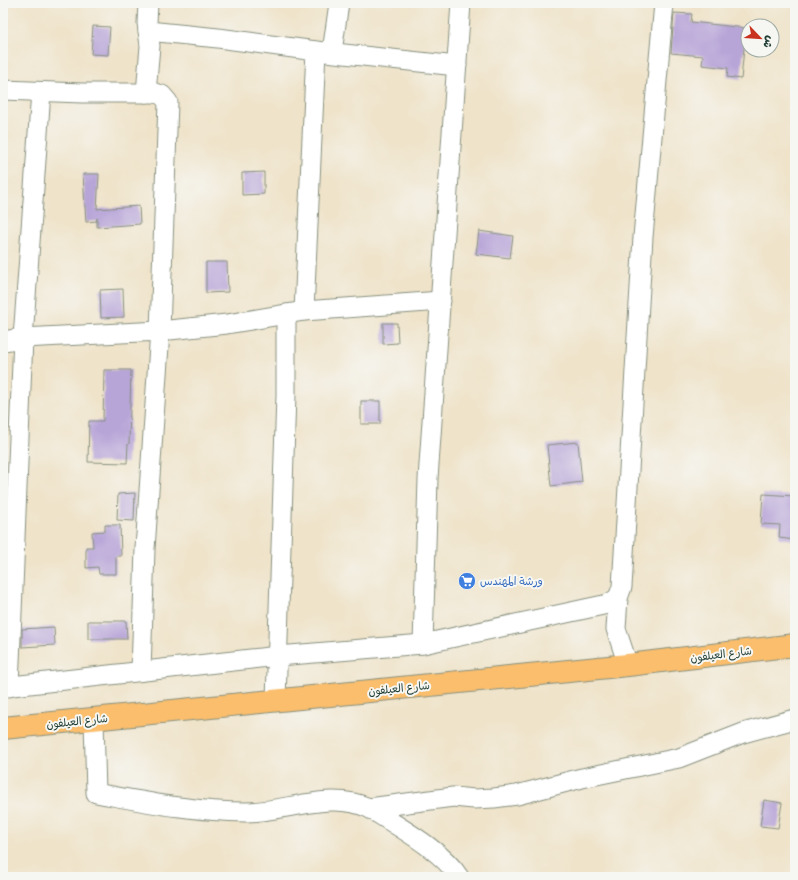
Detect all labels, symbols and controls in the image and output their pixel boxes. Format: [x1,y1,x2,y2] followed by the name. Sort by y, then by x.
[740,18,780,58] north arrow
[759,33,775,49] text: ش
[457,571,477,591] supermarket icon: ورشة المهندس
[480,576,543,589] place label: ورشة المهندس
[690,645,753,667] street label: شارع العيلفون
[368,680,431,700] street label: شارع العيلفون
[46,713,109,733] street label: شارع العيلفون

